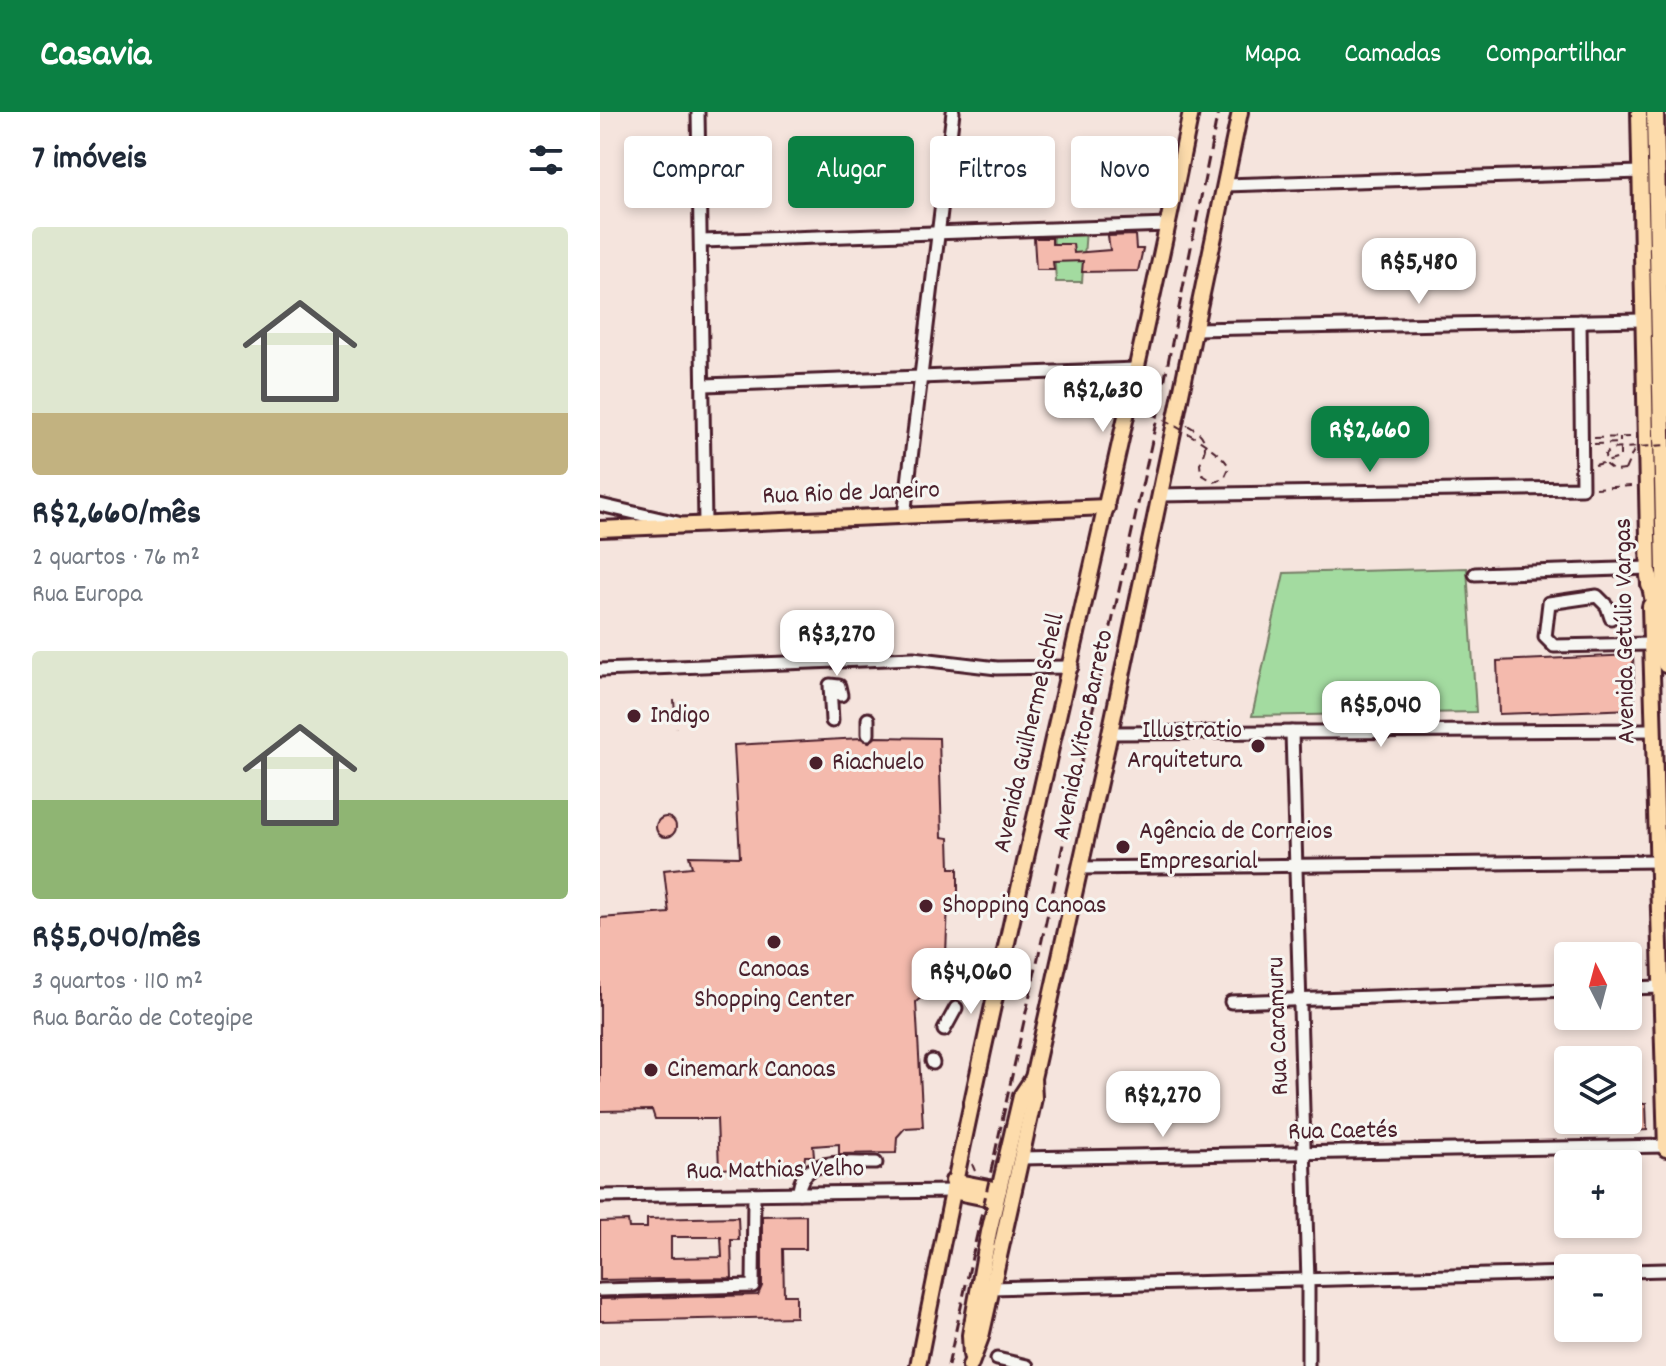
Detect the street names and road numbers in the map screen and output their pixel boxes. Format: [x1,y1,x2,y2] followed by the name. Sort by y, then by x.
[762,472,940,516] street label: Rua Rio de Janeiro
[1606,518,1646,744] street label: Avenida Getúlio Vargas
[984,610,1076,856] street label: Avenida Guilherme Schell
[1044,626,1124,844] street label: Avenida Vitor Barreto
[1258,956,1300,1096] street label: Rua Caramuru
[1288,1113,1398,1151] street label: Rua Caetés
[685,1151,865,1191] street label: Rua Mathias Velho

